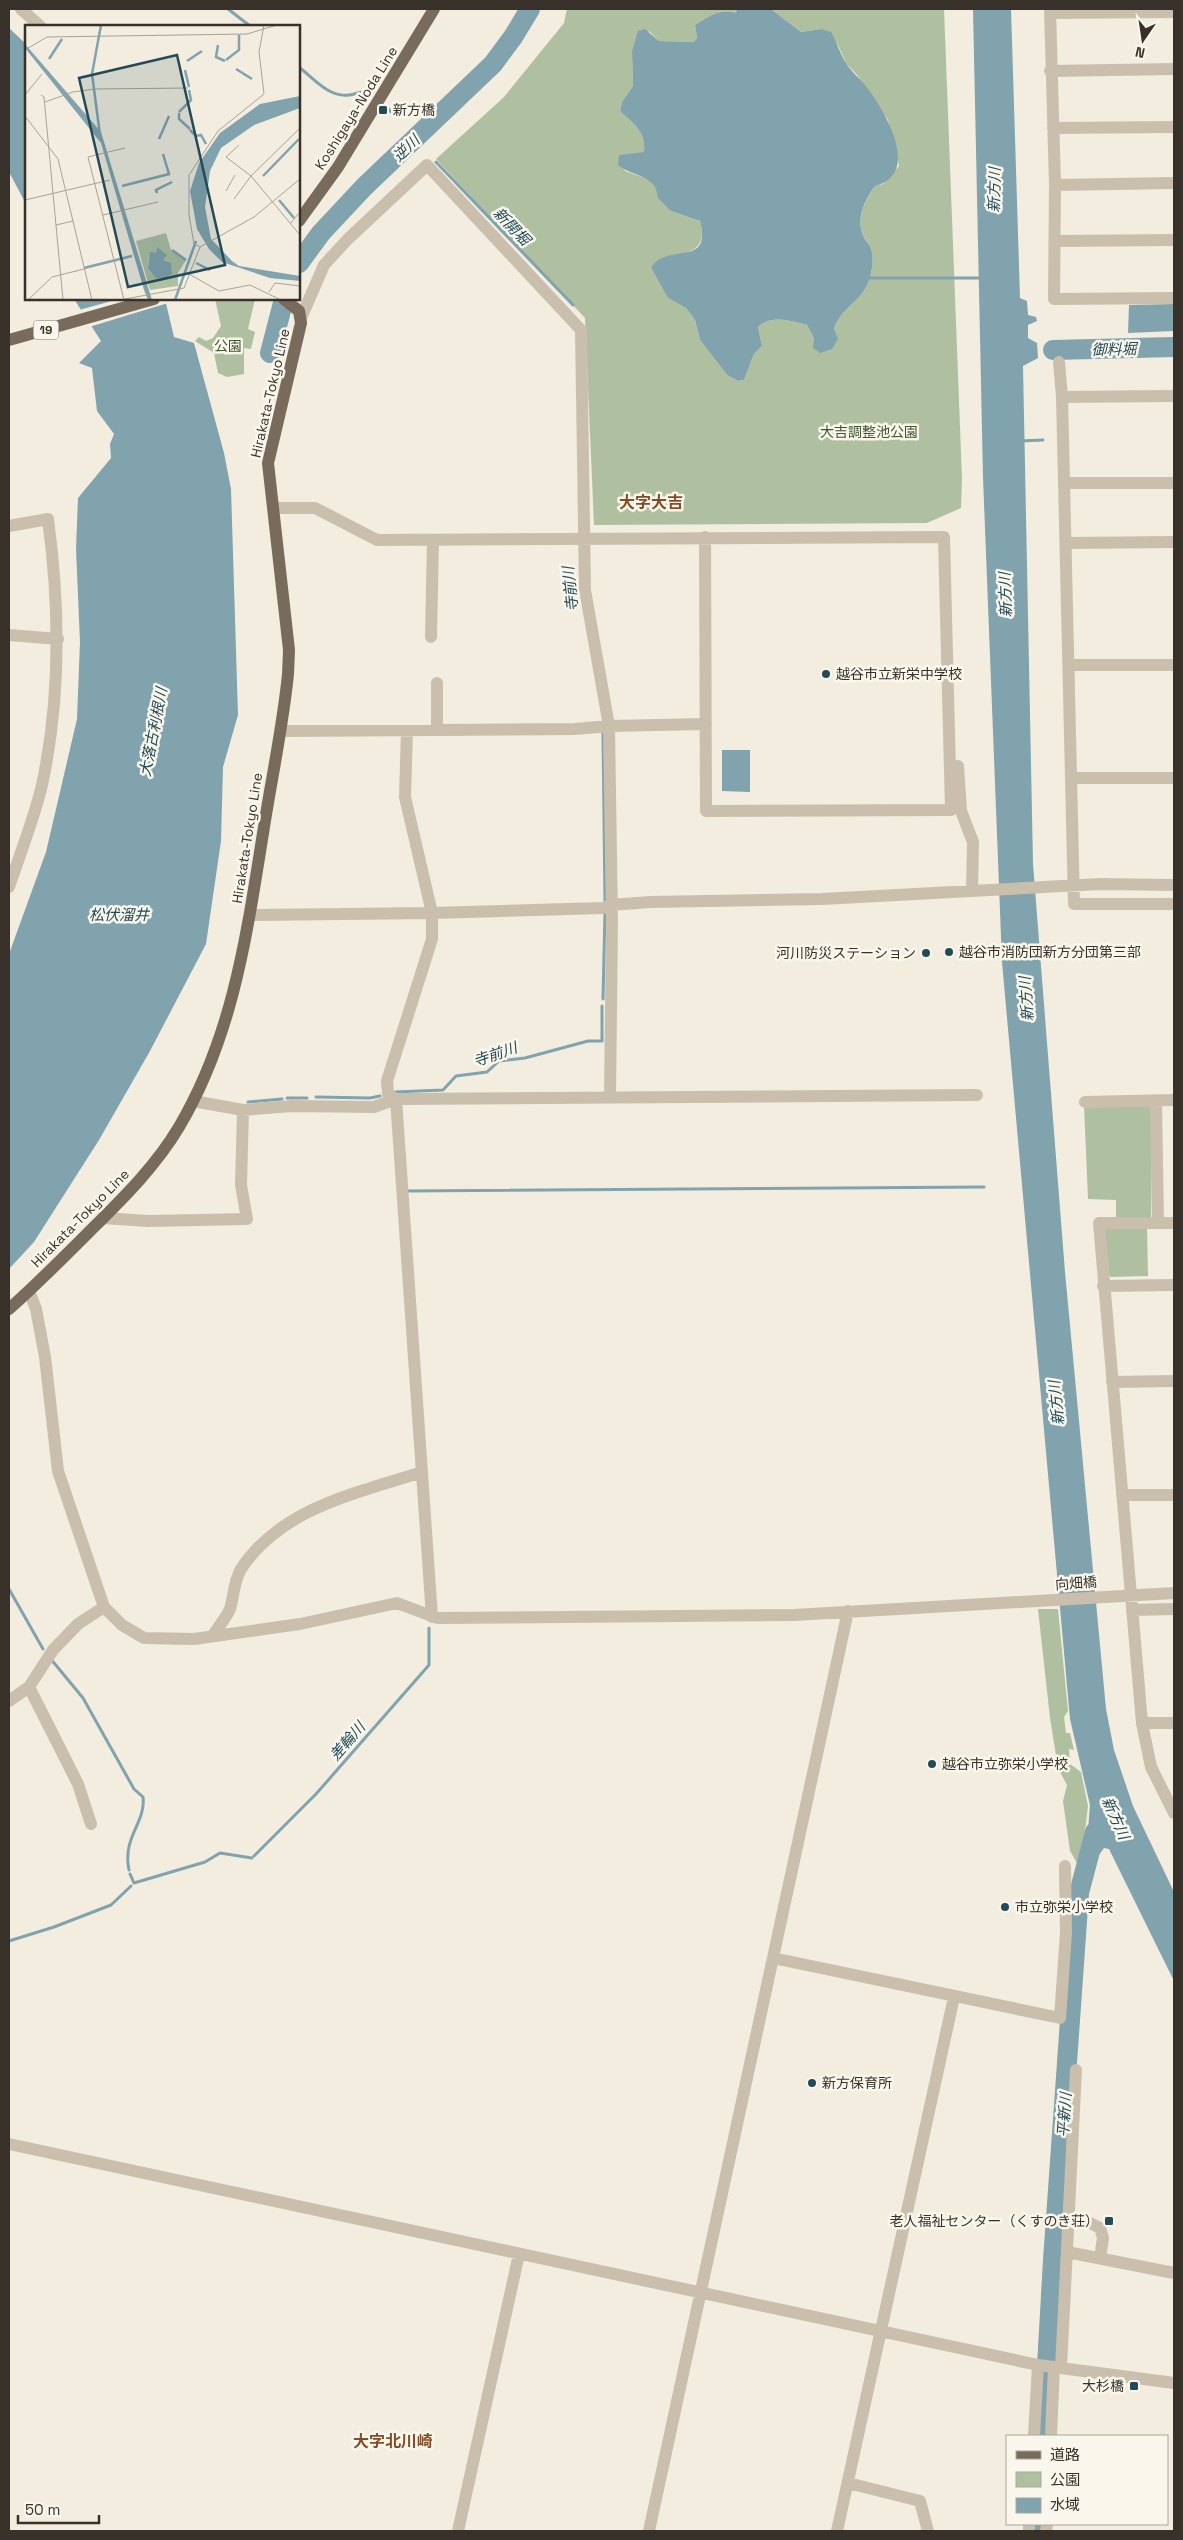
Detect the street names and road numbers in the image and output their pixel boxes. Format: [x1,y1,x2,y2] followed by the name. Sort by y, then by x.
[311,43,401,173] street label: Koshigaya-Noda Line
[34,320,58,340] road number: 19
[246,327,294,459] street label: Hirakata-Tokyo Line
[228,771,266,905] street label: Hirakata-Tokyo Line
[27,1165,133,1271] street label: Hirakata-Tokyo Line
[1054,1573,1098,1593] street label: 向畑橋

